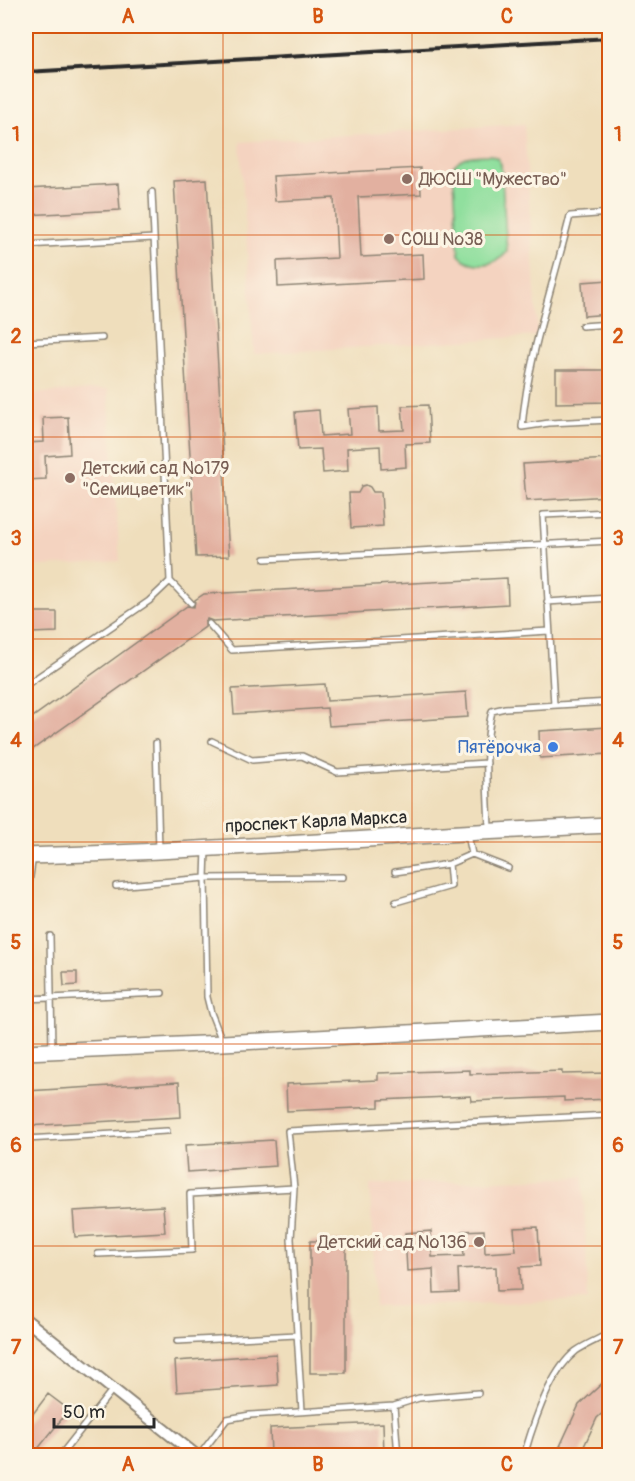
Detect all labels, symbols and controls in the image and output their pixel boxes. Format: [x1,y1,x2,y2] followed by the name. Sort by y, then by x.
[122,4,135,29] text: A
[312,4,324,29] text: B
[501,4,513,29] text: C
[12,122,20,147] text: 1
[614,122,622,147] text: 1
[418,168,567,191] place label: ДЮСШ "Мужество"
[400,172,414,186] marker: ДЮСШ "Мужество"
[401,228,483,251] place label: СОШ №38
[382,232,396,246] marker: СОШ №38
[10,324,22,349] text: 2
[612,324,624,349] text: 2
[81,457,230,501] place label: Детский сад №179 "Семицветик"
[63,471,77,485] marker: Детский сад №179 "Семицветик"
[10,526,22,551] text: 3
[612,526,624,551] text: 3
[10,728,22,753] text: 4
[612,728,624,753] text: 4
[458,736,541,759] place label: Пятёрочка
[546,740,560,754] marker: Пятёрочка
[224,806,408,838] street label: проспект Карла Маркса
[11,930,22,955] text: 5
[613,930,624,955] text: 5
[10,1133,22,1158] text: 6
[612,1133,624,1158] text: 6
[317,1231,467,1254] place label: Детский сад №136
[472,1235,486,1249] marker: Детский сад №136
[11,1335,22,1360] text: 7
[613,1335,624,1360] text: 7
[54,1391,154,1429] scale bar
[63,1401,105,1424] text: 50 m
[122,1452,135,1477] text: A
[312,1452,324,1477] text: B
[501,1452,513,1477] text: C

